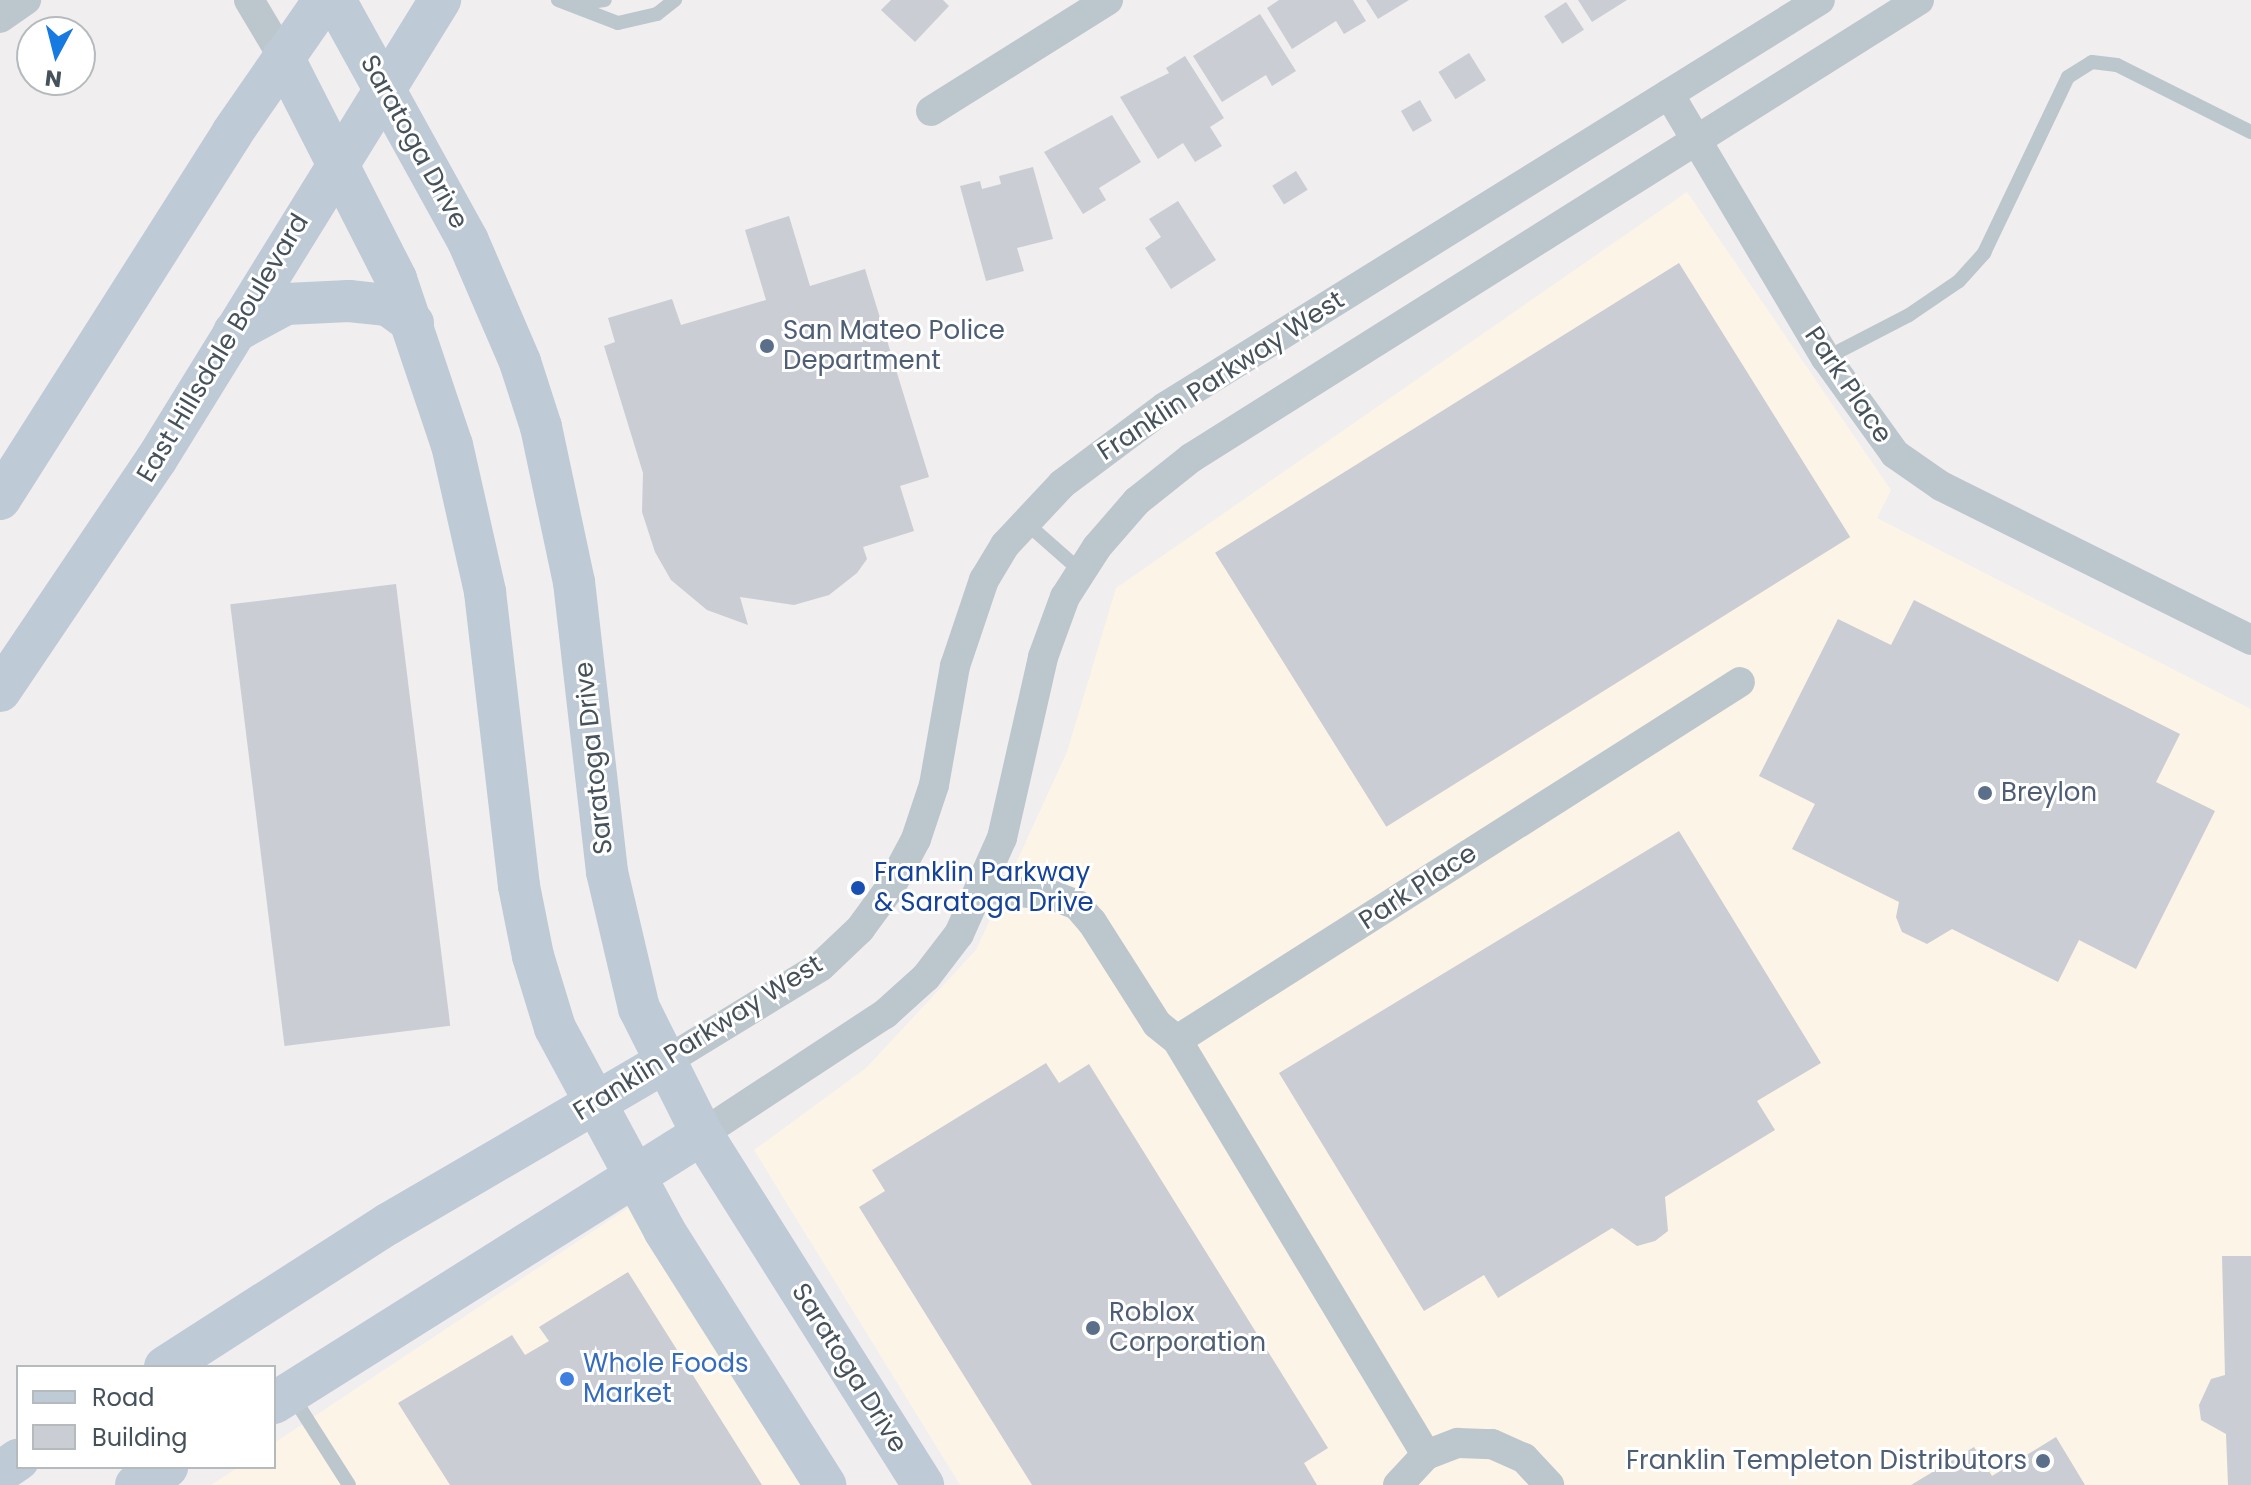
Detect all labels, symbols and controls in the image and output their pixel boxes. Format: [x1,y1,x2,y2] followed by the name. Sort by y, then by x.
[16,16,96,96] north arrow
[353,50,475,234] street label: Saratoga Drive
[43,62,63,95] text: N
[130,208,316,488] street label: East Hillsdale Boulevard
[1092,285,1350,467] street label: Franklin Parkway West
[783,315,1005,376] place label: San Mateo Police Department
[1798,321,1898,449] street label: Park Place
[758,337,776,355] marker: San Mateo Police Department
[568,660,620,856] street label: Saratoga Drive
[2001,777,2097,809] place label: Breylon
[1976,784,1994,802] marker: Breylon
[1353,838,1483,936] street label: Park Place
[874,857,1094,918] place label: Franklin Parkway & Saratoga Drive
[849,879,867,897] marker: Franklin Parkway & Saratoga Drive
[568,949,828,1127] street label: Franklin Parkway West
[785,1278,913,1458] street label: Saratoga Drive
[1109,1297,1266,1358] place label: Roblox Corporation
[1084,1319,1102,1337] marker: Roblox Corporation
[583,1348,749,1410] place label: Whole Foods Market
[16,1365,276,1469] legend
[558,1370,576,1388] marker: Whole Foods Market
[92,1381,154,1414] text: Road
[92,1421,188,1454] text: Building
[1626,1445,2027,1477] place label: Franklin Templeton Distributors
[2034,1452,2052,1470] marker: Franklin Templeton Distributors

